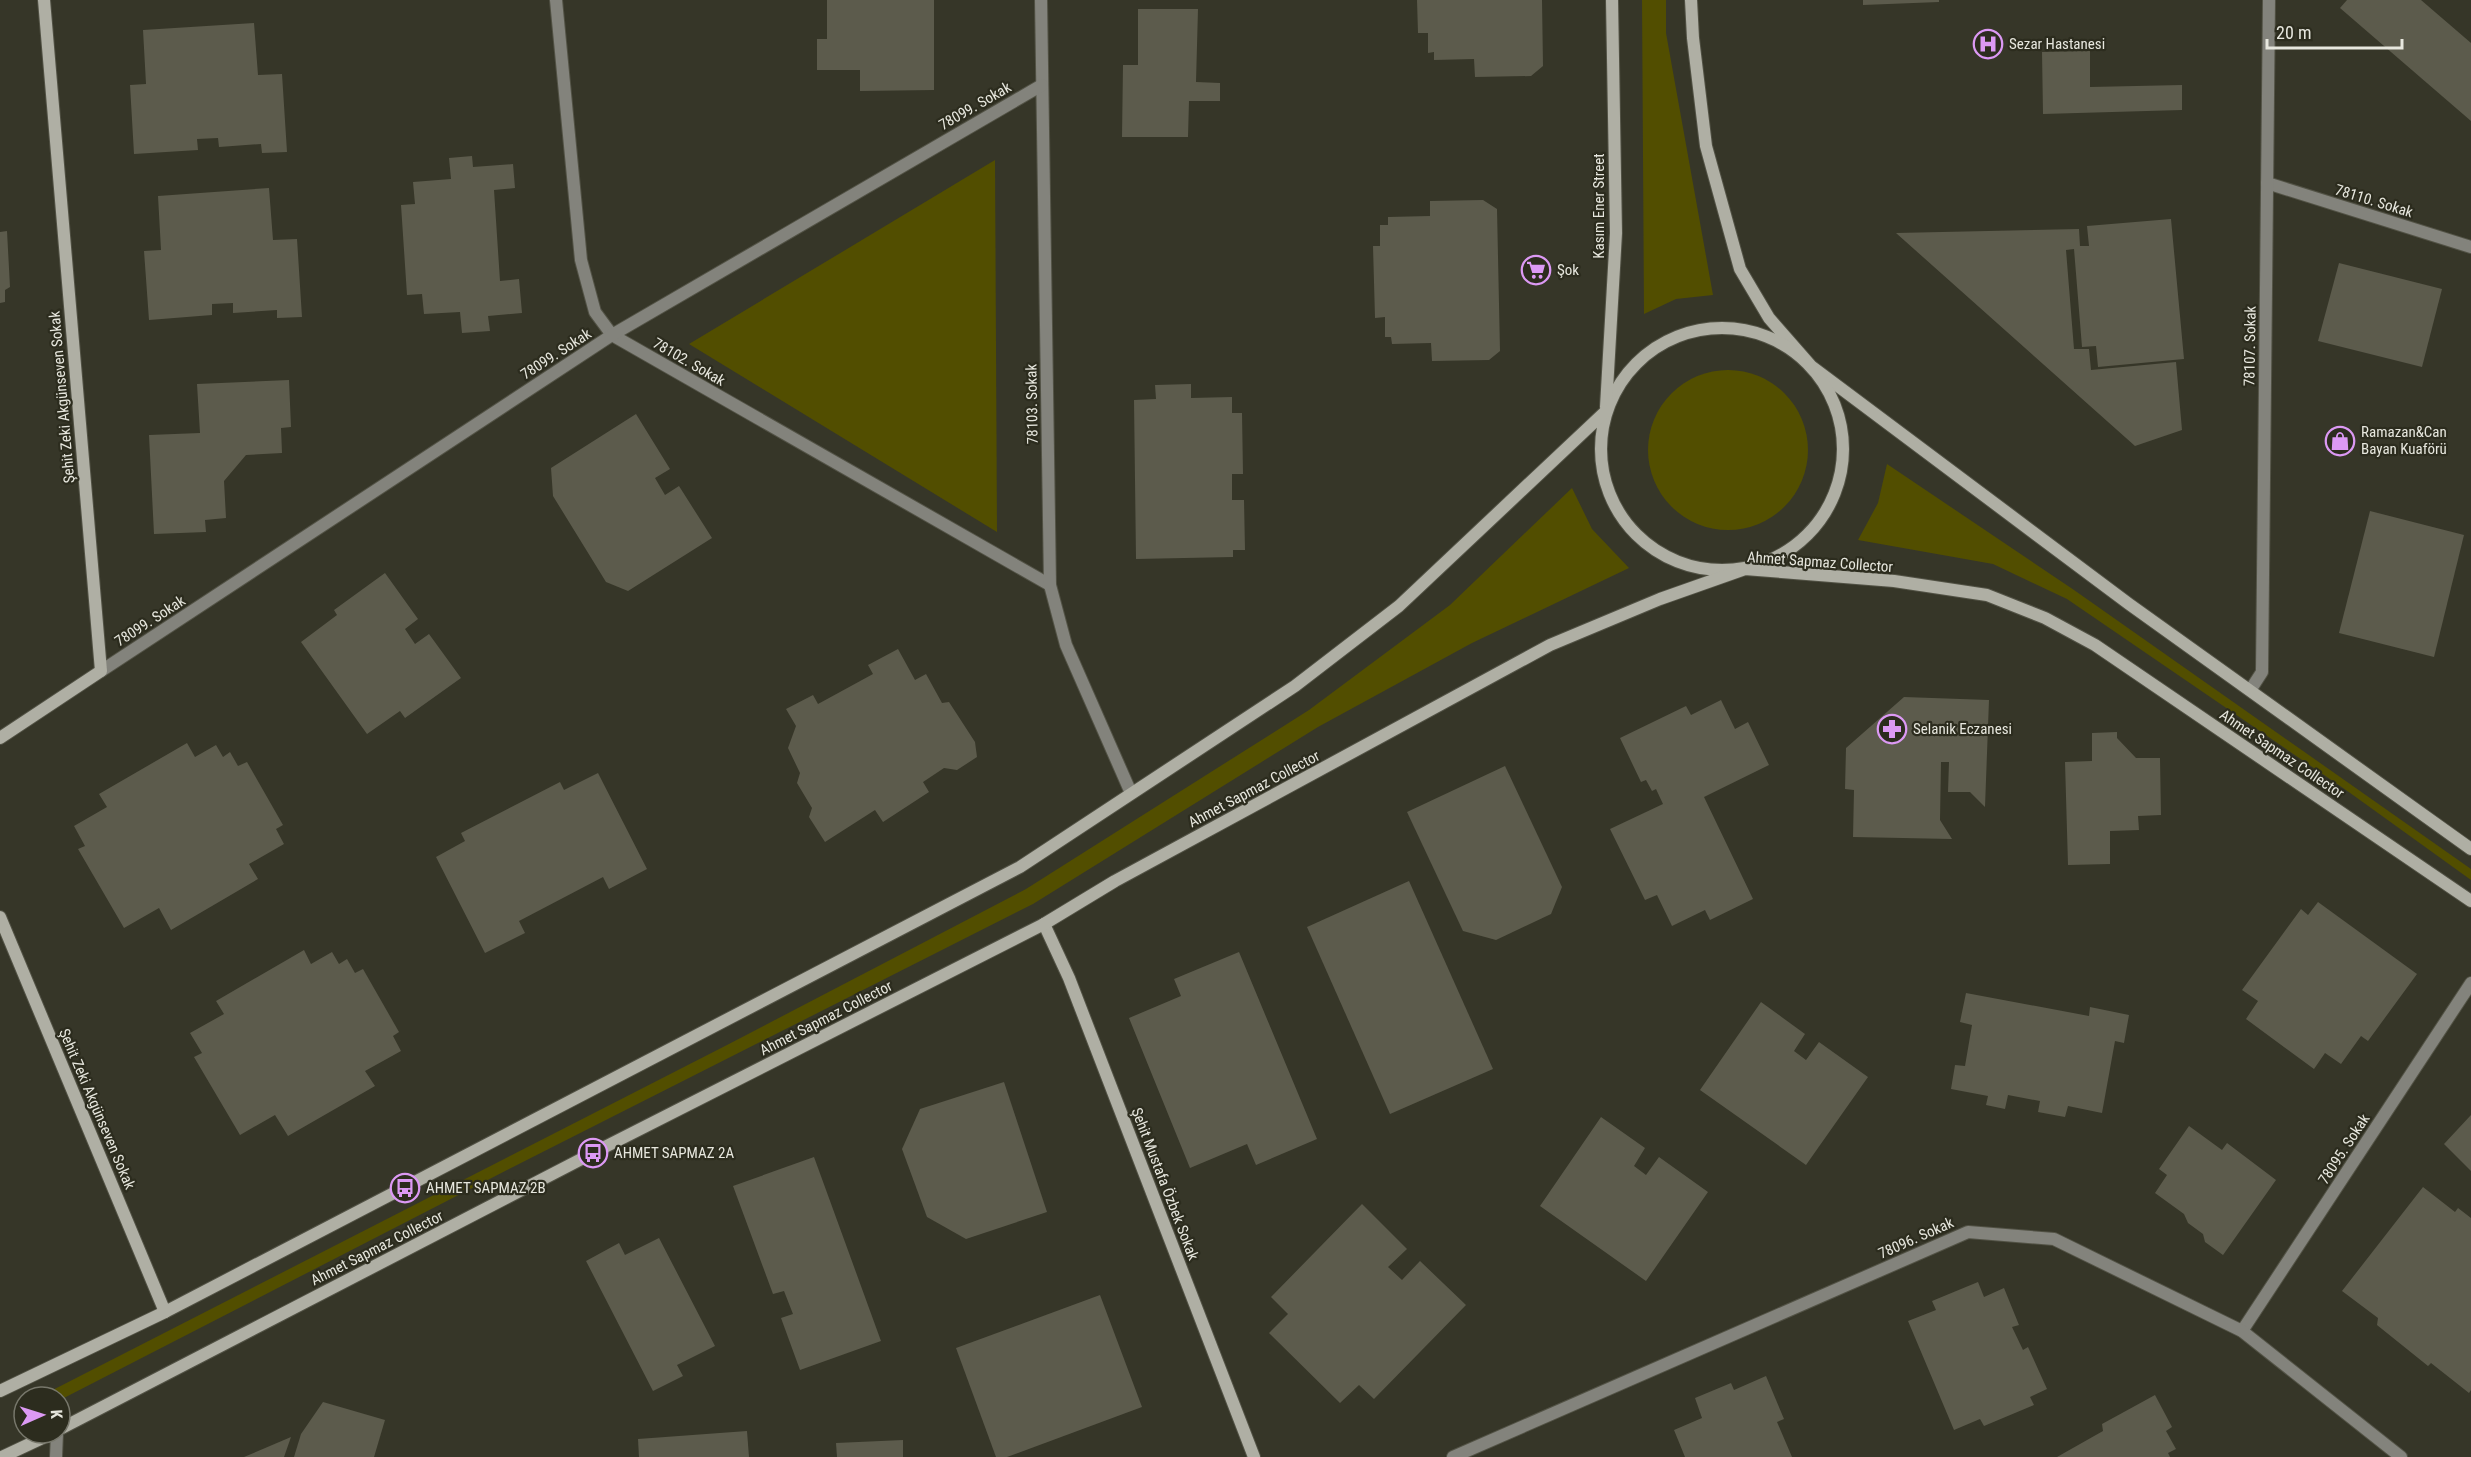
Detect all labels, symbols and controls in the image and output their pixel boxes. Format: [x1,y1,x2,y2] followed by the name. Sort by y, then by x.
[2267,12,2402,50] scale bar
[2276,22,2311,43] text: 20 m
[1972,28,2004,60] hospital icon: Sezar Hastanesi
[2009,35,2105,53] place label: Sezar Hastanesi
[936,78,1015,134] street label: 78099. Sokak
[1590,153,1608,259] street label: Kasım Ener Street
[2333,181,2415,221] street label: 78110. Sokak
[1520,254,1552,286] supermarket icon: Şok
[1557,261,1579,279] place label: Şok
[2240,305,2260,386] street label: 78107. Sokak
[45,310,78,484] street label: Şehit Zeki Akgünseven Sokak
[517,324,595,383] street label: 78099. Sokak
[650,334,729,390] street label: 78102. Sokak
[1022,363,1042,444] street label: 78103. Sokak
[2361,423,2447,458] place label: Ramazan&Can Bayan Kuaförü
[2324,425,2356,457] shop icon: Ramazan&Can Bayan Kuaförü
[1746,548,1894,576] street label: Ahmet Sapmaz Collector
[111,591,189,650] street label: 78099. Sokak
[2216,706,2348,803] street label: Ahmet Sapmaz Collector
[1876,713,1908,745] pharmacy icon: Selanik Eczanesi
[1913,720,2012,738] place label: Selanik Eczanesi
[1185,747,1323,831] street label: Ahmet Sapmaz Collector
[757,977,896,1059] street label: Ahmet Sapmaz Collector
[55,1026,139,1192] street label: Şehit Zeki Akgünseven Sokak
[1128,1105,1203,1263] street label: Şehit Mustafa Özbek Sokak
[2315,1110,2374,1188] street label: 78095. Sokak
[577,1137,609,1169] bus stop icon: AHMET SAPMAZ 2A
[614,1144,734,1162] place label: AHMET SAPMAZ 2A
[389,1172,421,1204] bus stop icon: AHMET SAPMAZ 2B
[426,1179,546,1197] place label: AHMET SAPMAZ 2B
[308,1207,447,1289] street label: Ahmet Sapmaz Collector
[1876,1213,1957,1263] street label: 78096. Sokak
[12,1385,72,1445] north arrow
[47,1409,66,1419] text: K

